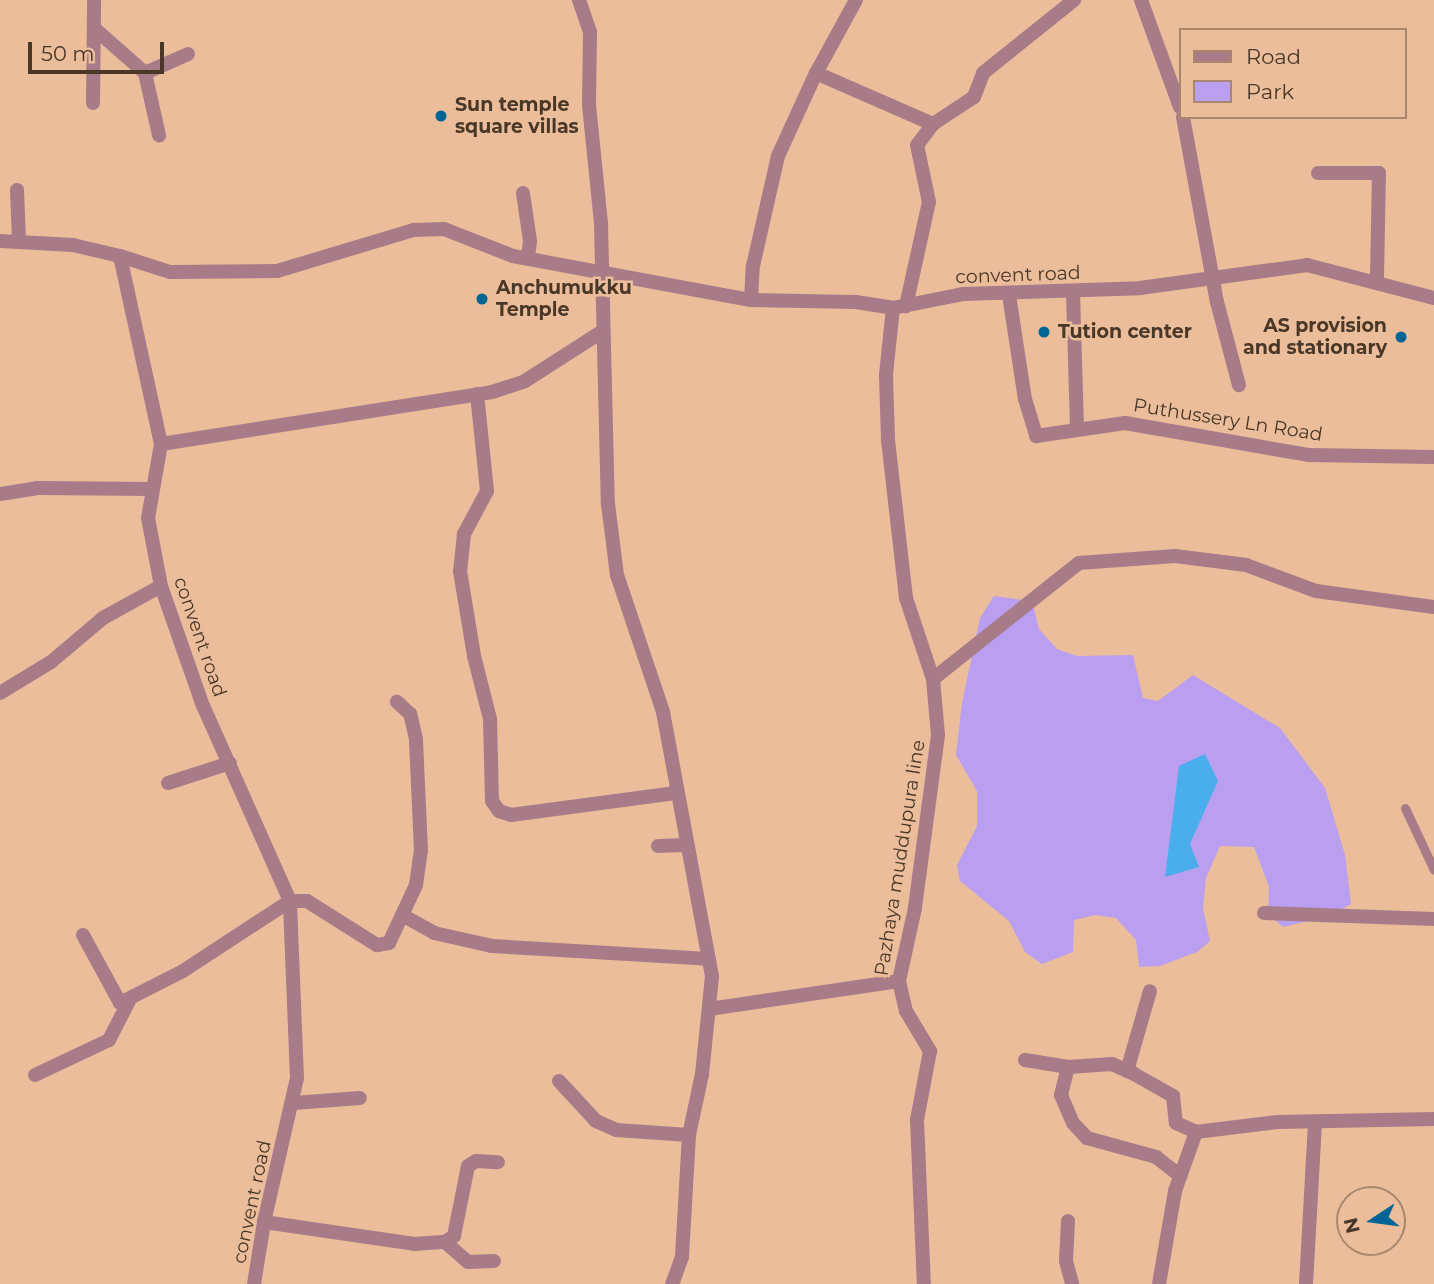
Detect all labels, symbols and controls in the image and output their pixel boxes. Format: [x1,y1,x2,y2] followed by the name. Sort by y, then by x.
[32,28,168,72] scale bar
[1178,28,1406,119] legend
[41,41,95,66] text: 50 m
[1246,44,1301,69] text: Road
[1246,79,1294,104] text: Park
[455,94,579,138] place label: Sun temple square villas
[433,108,449,124] marker: Sun temple square villas
[955,261,1081,289] street label: convent road
[496,277,632,321] place label: Anchumukku Temple
[474,291,490,307] marker: Anchumukku Temple
[1243,315,1387,359] place label: AS provision and stationary
[1058,321,1192,343] place label: Tution center
[1036,324,1052,340] marker: Tution center
[1393,329,1409,345] marker: AS provision and stationary
[1132,394,1324,446] street label: Puthussery Ln Road
[169,574,231,700] street label: convent road
[870,738,930,978] street label: Pazhaya muddupura line
[228,1138,276,1266] street label: convent road
[1336,1186,1406,1256] north arrow
[1339,1215,1365,1235] text: N

